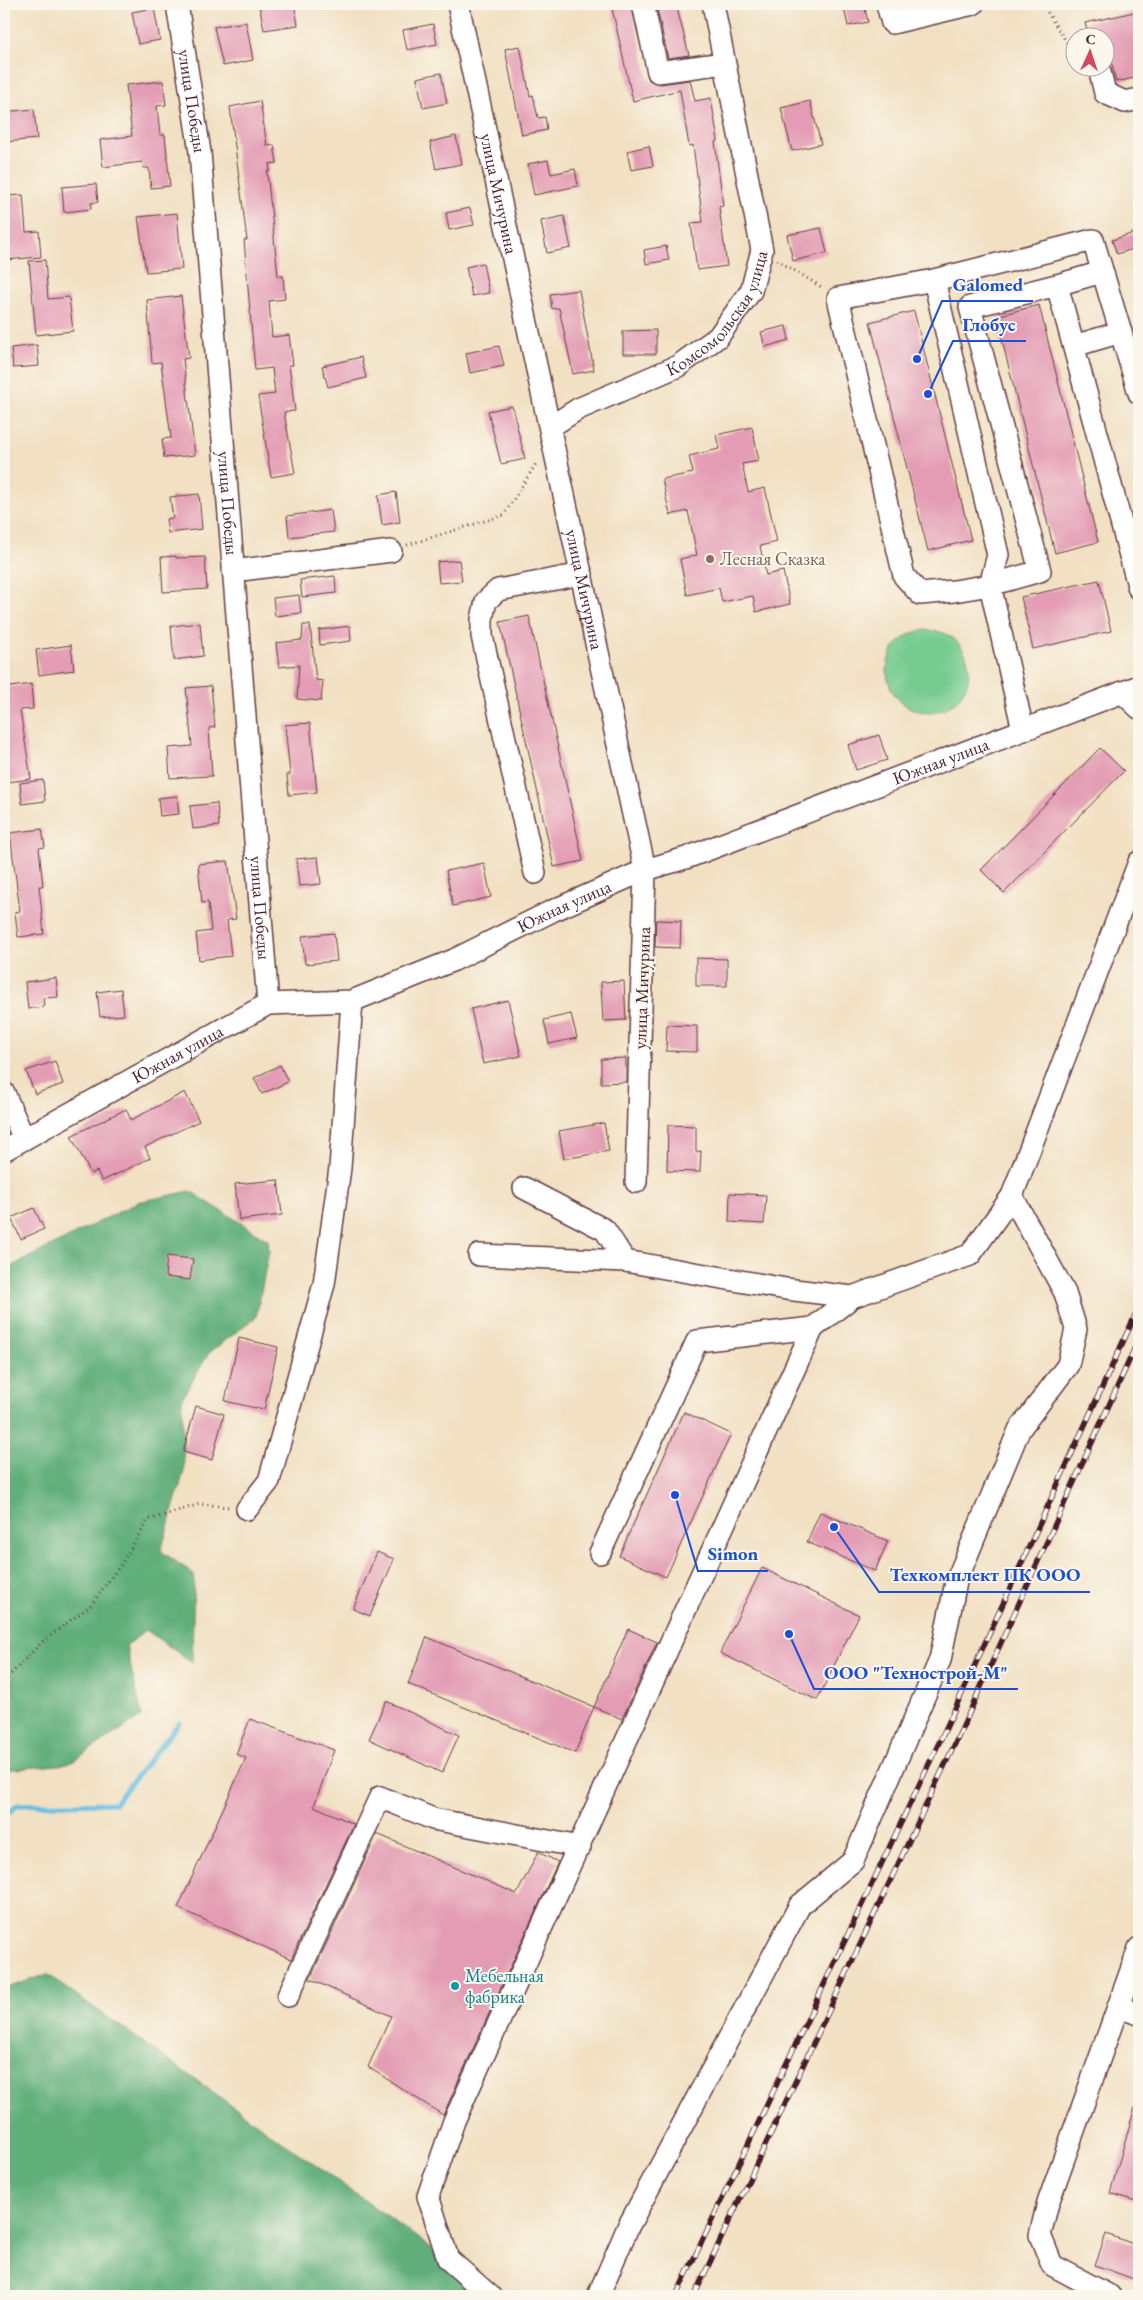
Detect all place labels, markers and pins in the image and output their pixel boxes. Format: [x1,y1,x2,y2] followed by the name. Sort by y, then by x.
[942,267,1033,301] callout: Galomed
[953,307,1026,341] callout: Глобус
[720,547,826,570] place label: Лесная Сказка
[704,553,716,565] marker: Лесная Сказка
[698,1537,768,1571] callout: Simon
[879,1558,1090,1592] callout: Техкомплект ПК ООО
[814,1655,1018,1689] callout: ООО "Технострой-М"
[465,1964,544,2008] place label: Мебельная фабрика
[449,1980,461,1992] marker: Мебельная фабрика

